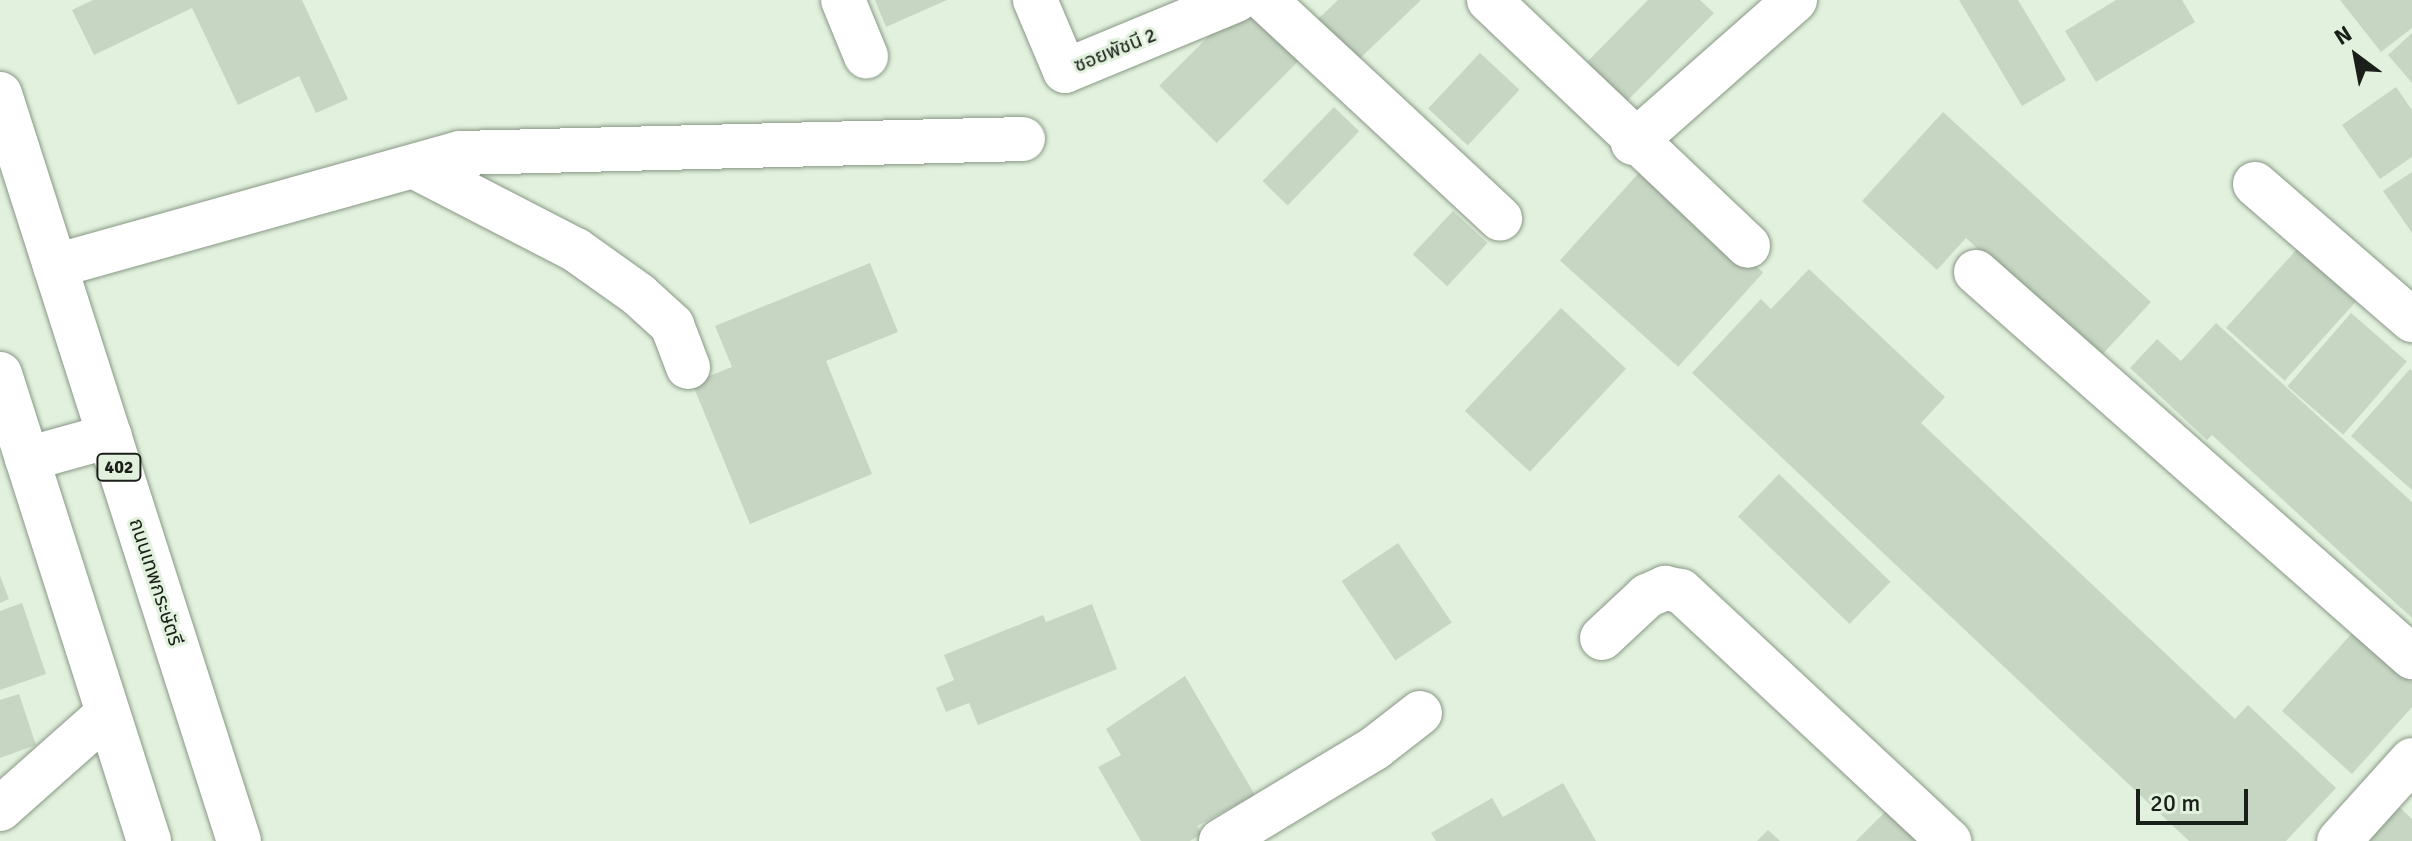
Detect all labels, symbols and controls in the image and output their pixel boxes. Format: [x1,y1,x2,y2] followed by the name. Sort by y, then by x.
[2316,16,2396,96] north arrow
[2329,20,2357,51] text: N
[1070,23,1160,77] street label: ซอยพัชนี 2
[95,453,143,481] road number: 402
[124,515,188,649] street label: ถนนเทพกระษัตรี
[2140,773,2252,823] scale bar
[2150,788,2200,818] text: 20 m

